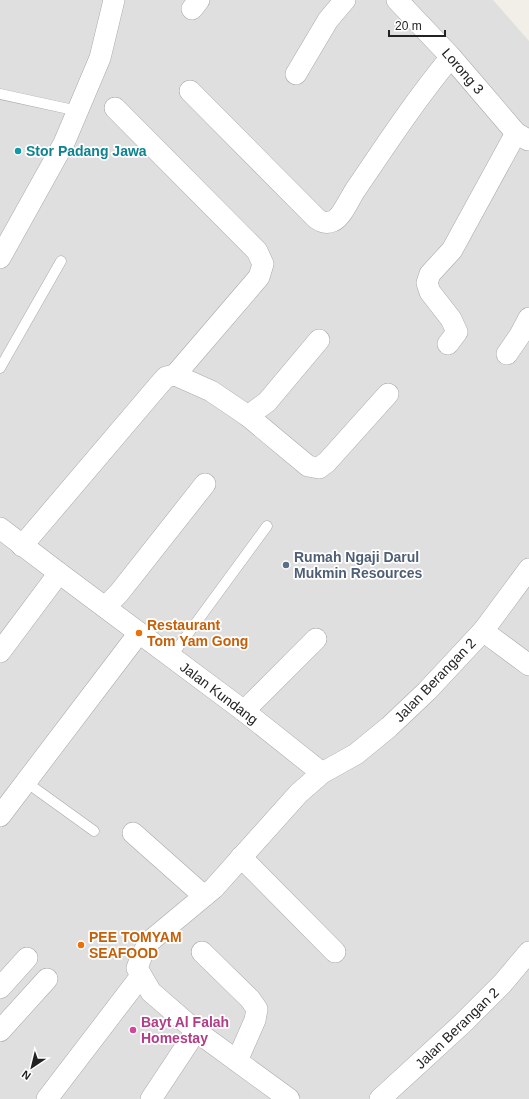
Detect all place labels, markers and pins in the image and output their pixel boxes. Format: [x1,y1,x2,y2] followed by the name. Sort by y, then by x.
[26,143,147,159] place label: Stor Padang Jawa
[13,146,23,156] marker: Stor Padang Jawa
[294,549,423,581] place label: Rumah Ngaji Darul Mukmin Resources
[281,560,291,570] marker: Rumah Ngaji Darul Mukmin Resources
[147,617,248,649] place label: Restaurant Tom Yam Gong
[134,628,144,638] marker: Restaurant Tom Yam Gong
[89,929,182,961] place label: PEE TOMYAM SEAFOOD
[76,940,86,950] marker: PEE TOMYAM SEAFOOD
[141,1014,229,1046] place label: Bayt Al Falah Homestay
[128,1025,138,1035] marker: Bayt Al Falah Homestay

